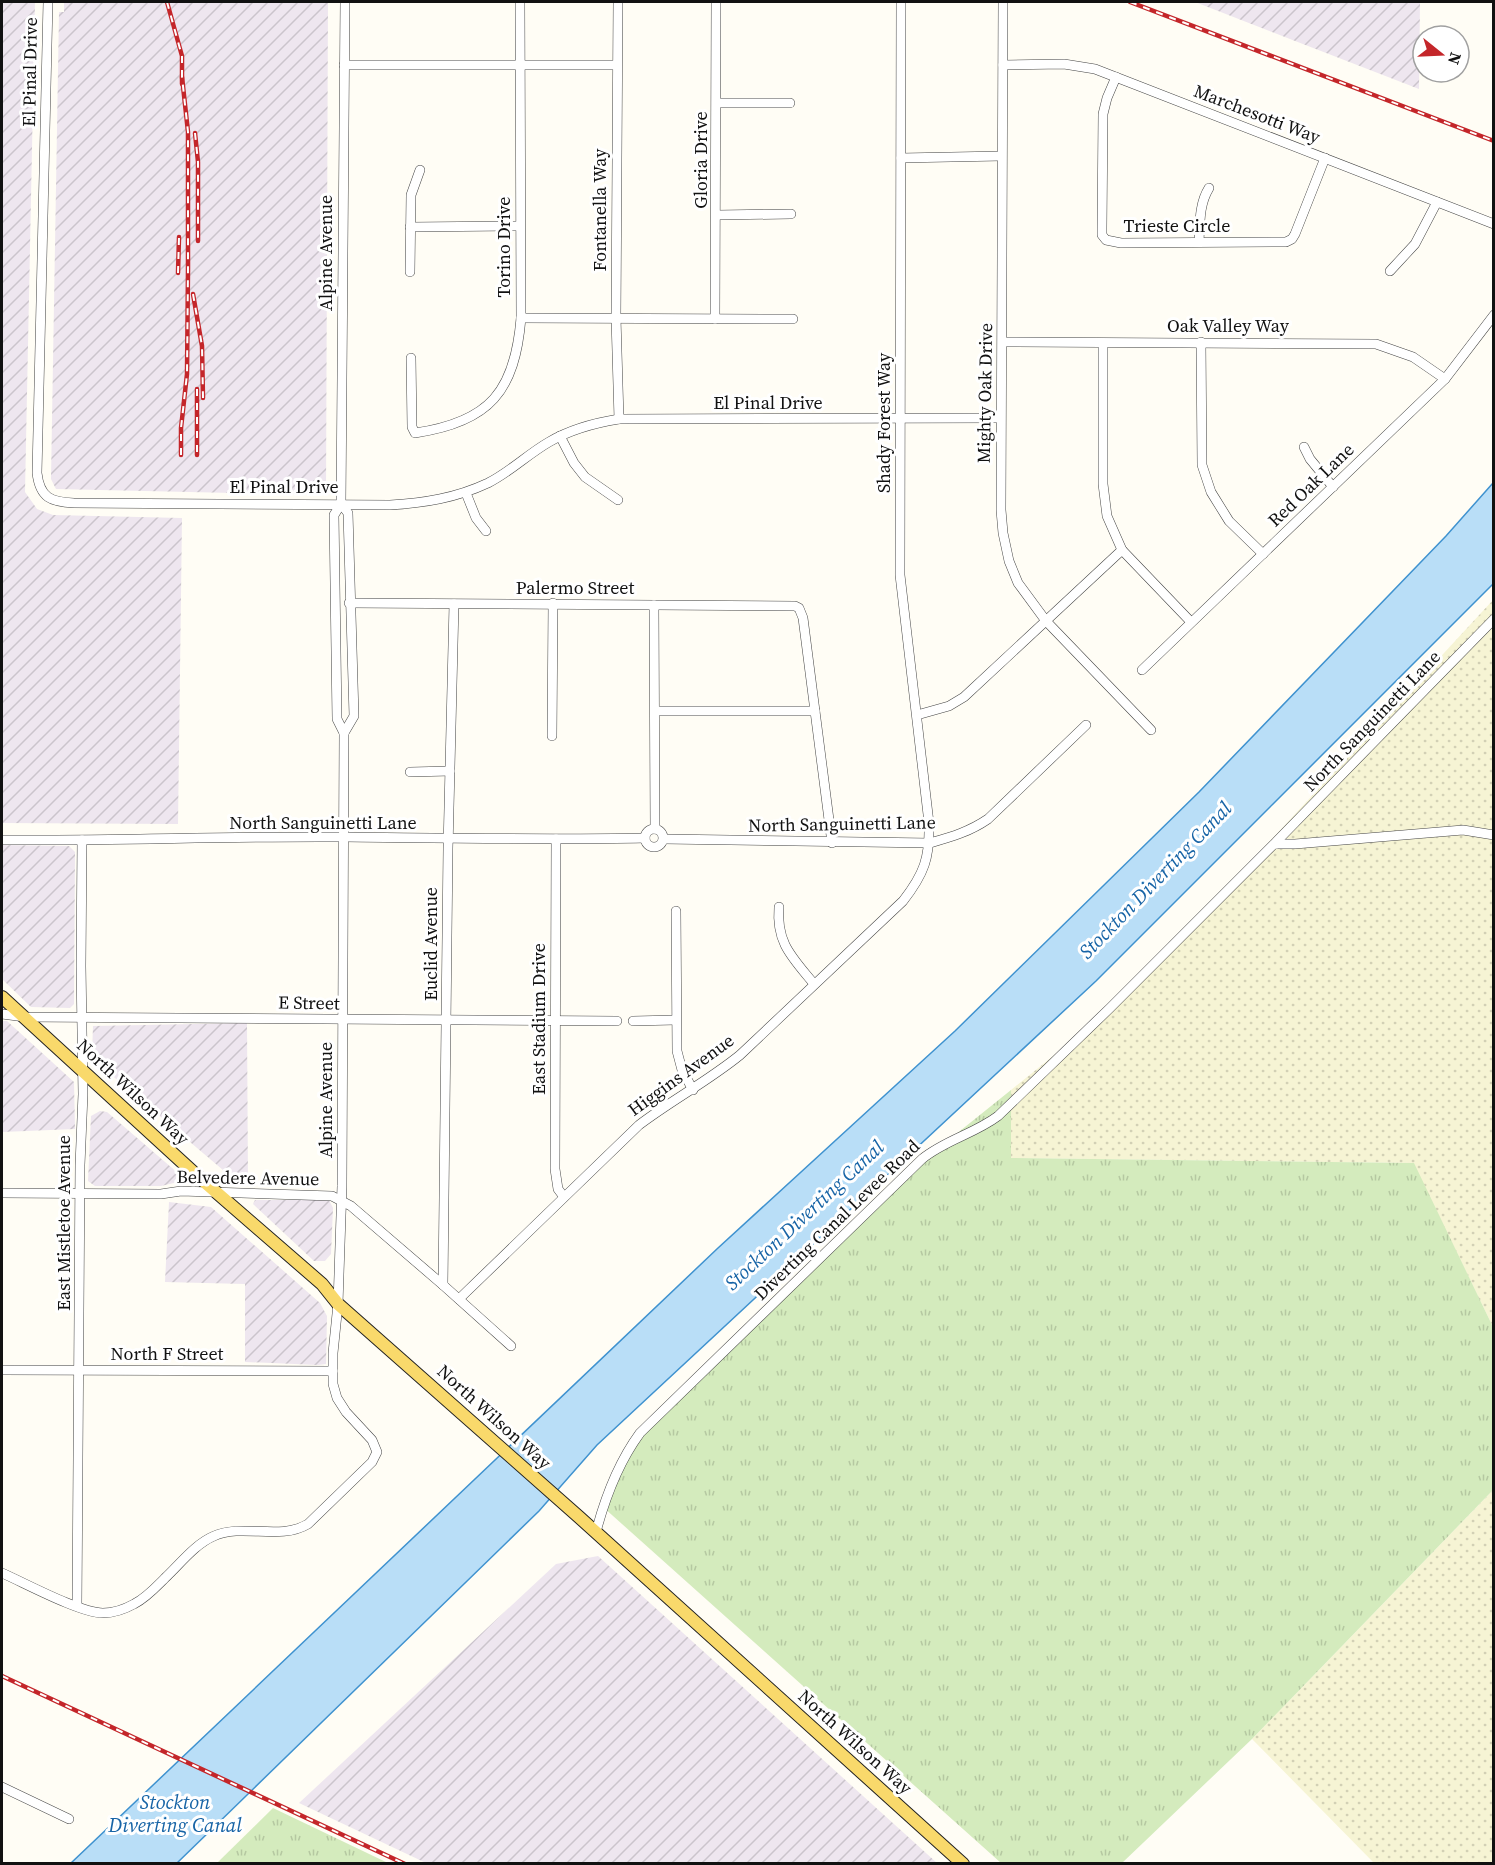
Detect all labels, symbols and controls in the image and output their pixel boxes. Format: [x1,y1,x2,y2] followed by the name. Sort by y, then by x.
[16,17,43,127] street label: El Pinal Drive
[1411,24,1471,84] north arrow
[1443,50,1468,68] text: N
[1190,78,1325,149] street label: Marchesotti Way
[688,111,713,209] street label: Gloria Drive
[587,148,612,271] street label: Fontanella Way
[313,195,338,311] street label: Alpine Avenue
[491,197,516,297] street label: Torino Drive
[1124,213,1230,238] street label: Trieste Circle
[1167,313,1290,338] street label: Oak Valley Way
[971,323,998,463] street label: Mighty Oak Drive
[871,352,896,493] street label: Shady Forest Way
[713,390,823,415] street label: El Pinal Drive
[1262,437,1359,532] street label: Red Oak Lane
[229,474,339,499] street label: El Pinal Drive
[516,575,635,600] street label: Palermo Street
[1298,645,1446,797] street label: North Sanguinetti Lane
[1072,795,1238,965] water label: Stockton Diverting Canal
[748,809,936,838] street label: North Sanguinetti Lane
[229,810,417,835] street label: North Sanguinetti Lane
[418,887,443,1001] street label: Euclid Avenue
[526,943,551,1095] street label: East Stadium Drive
[278,989,340,1016] street label: E Street
[623,1028,739,1122] street label: Higgins Avenue
[72,1033,196,1151] street label: North Wilson Way
[313,1042,338,1158] street label: Alpine Avenue
[718,1133,890,1296] water label: Stockton Diverting Canal
[748,1134,925,1305] street label: Diverting Canal Levee Road
[51,1135,76,1311] street label: East Mistletoe Avenue
[176,1164,320,1191] street label: Belvedere Avenue
[111,1341,224,1366] street label: North F Street
[432,1359,557,1475] street label: North Wilson Way
[793,1684,918,1800] street label: North Wilson Way
[107,1788,242,1839] water label: Stockton Diverting Canal

